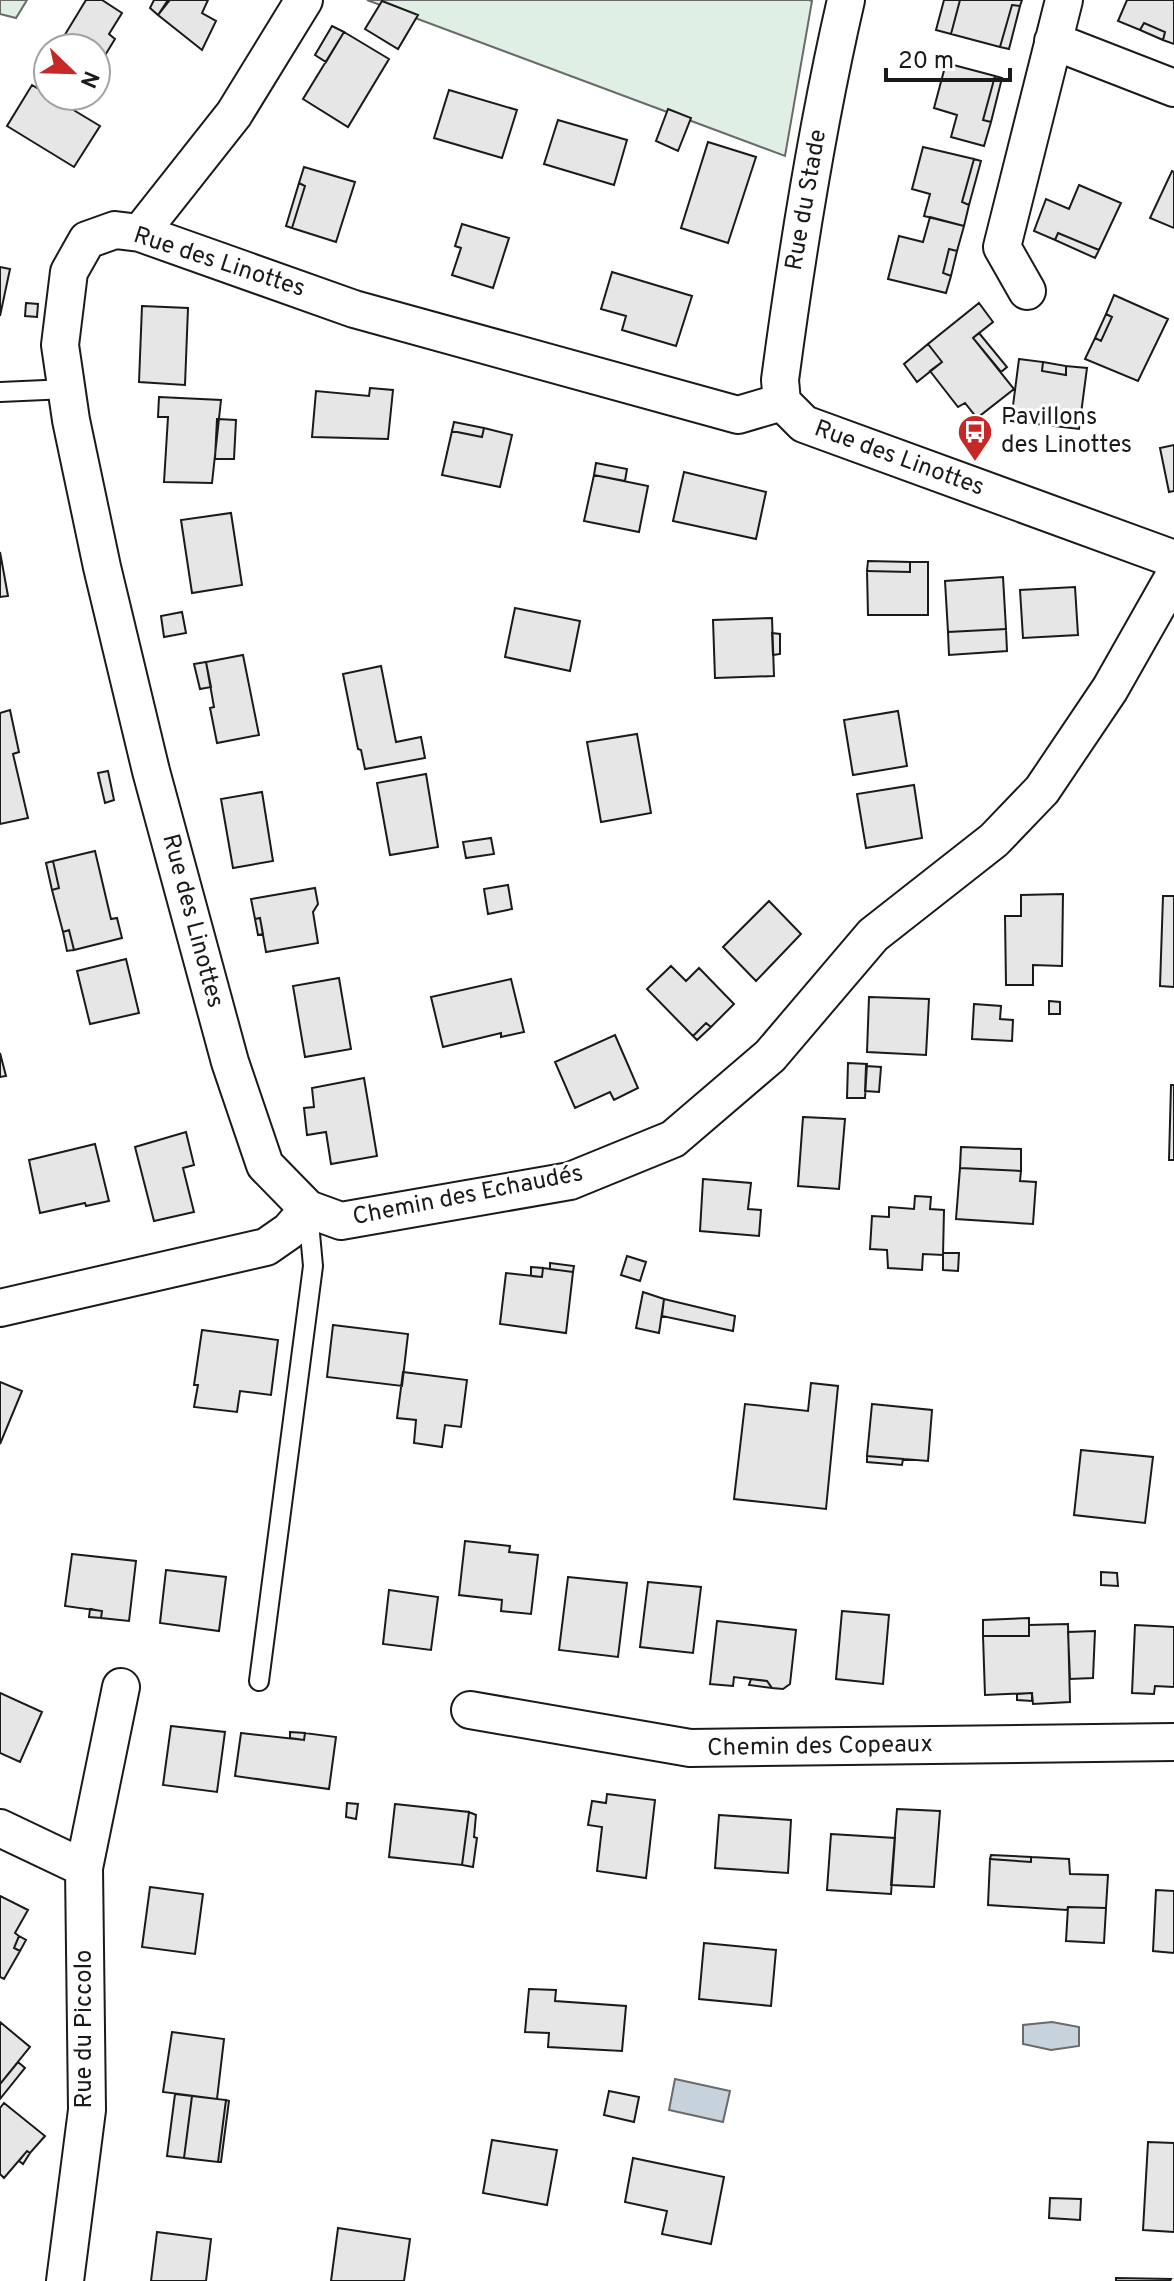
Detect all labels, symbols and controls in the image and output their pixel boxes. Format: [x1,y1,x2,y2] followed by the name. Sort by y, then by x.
[32,32,112,112] north arrow
[886,32,1010,82] scale bar
[898,47,954,77] text: 20 m
[73,66,104,91] text: N
[780,127,834,273] street label: Rue du Stade
[129,221,309,305] street label: Rue des Linottes
[1001,403,1132,461] place label: Pavillons des Linottes
[956,413,994,463] bus stop icon: Pavillons des Linottes
[810,414,988,504] street label: Rue des Linottes
[154,831,230,1011] street label: Rue des Linottes
[350,1159,586,1233] street label: Chemin des Echaudés
[707,1730,933,1764] street label: Chemin des Copeaux
[70,1950,100,2108] street label: Rue du Piccolo

